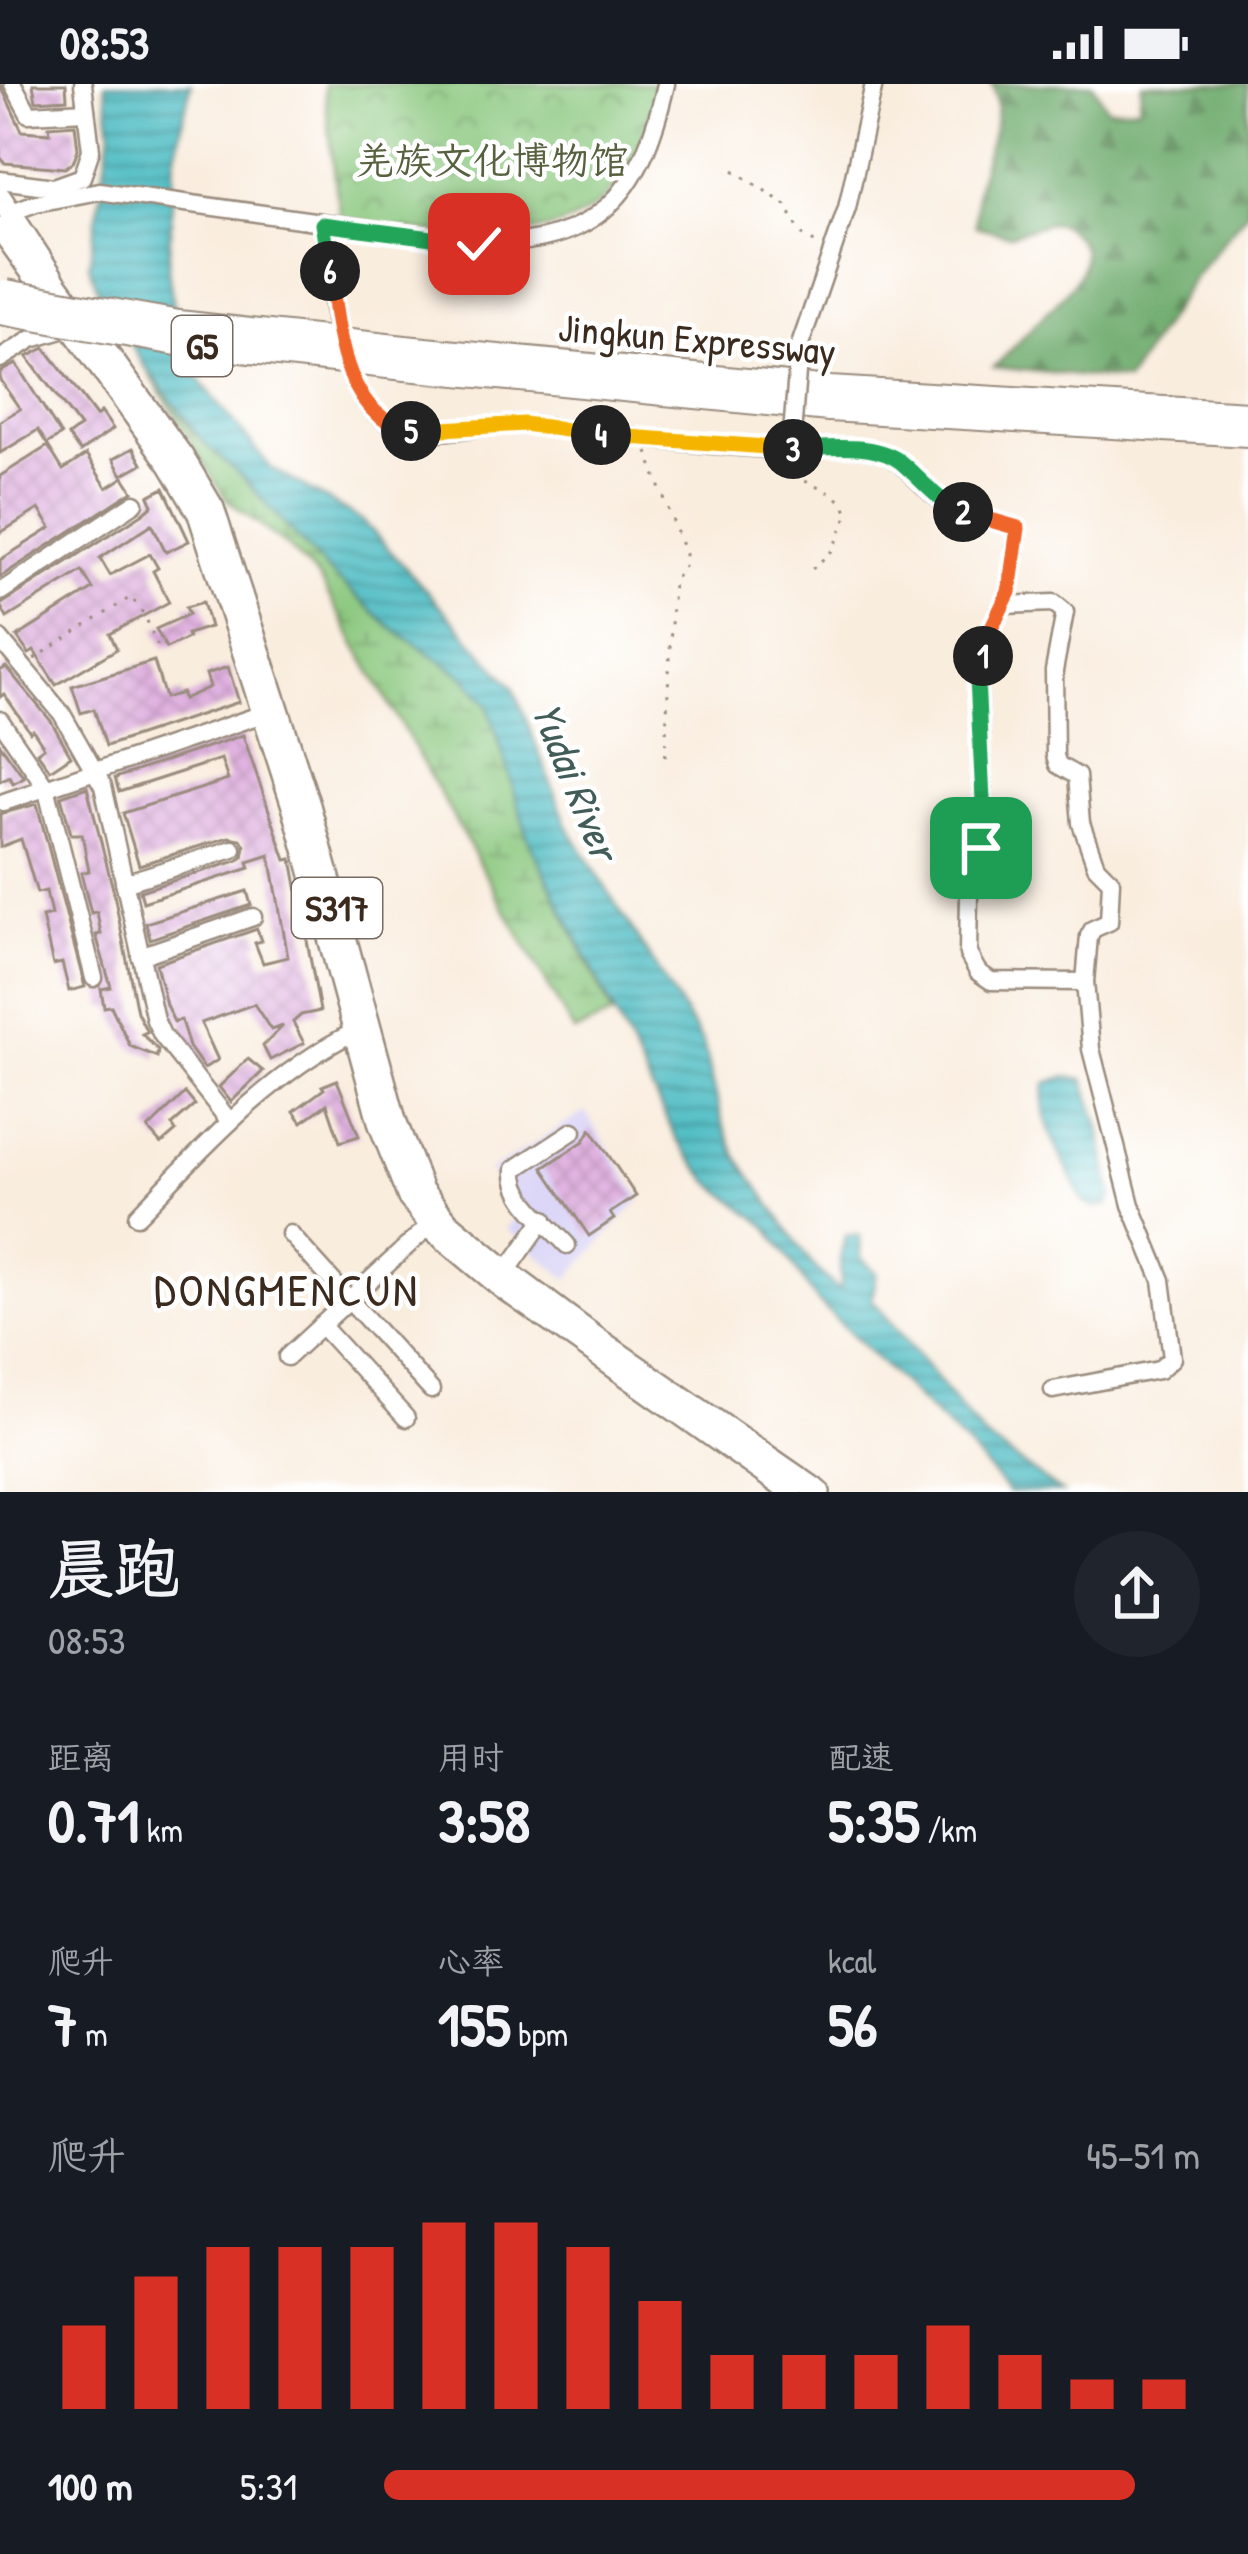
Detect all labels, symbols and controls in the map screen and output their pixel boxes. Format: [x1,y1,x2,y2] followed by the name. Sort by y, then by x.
[60,12,149,73] text: 08:53
[355,133,629,186] park label: 羌族文化博物馆
[428,193,530,295] pin
[446,211,512,277] icon: check
[300,241,360,301] pin: 6
[323,249,337,293] text: 6
[556,300,838,377] street label: Jingkun Expressway
[172,316,232,376] road number: G5
[381,401,441,461] pin: 5
[571,405,631,465] pin: 4
[404,409,418,453] text: 5
[595,413,607,457] text: 4
[763,419,823,479] pin: 3
[786,427,800,471] text: 3
[933,482,993,542] pin: 2
[955,490,971,534] text: 2
[953,626,1013,686] pin: 1
[977,634,989,678] text: 1
[519,693,636,873] water label: Yudai River
[930,797,1032,899] pin
[948,815,1014,881] icon: arrive
[292,878,382,938] road number: S317
[154,1259,420,1320] district label: DONGMENCUN
[48,1523,180,1613] text: 晨跑
[1074,1531,1200,1657] button: share
[48,1613,125,1666] text: 08:53
[48,1735,114,1779] text: 距离
[438,1735,504,1779] text: 用时
[828,1735,894,1779] text: 配速
[48,1779,139,1861] text: 0.71
[438,1779,530,1861] text: 3:58
[828,1779,920,1861] text: 5:35
[139,1808,183,1852] text: km
[920,1808,977,1852] text: /km
[48,1939,114,1983] text: 爬升
[438,1939,504,1983] text: 心率
[828,1939,876,1983] text: kcal
[48,1983,78,2065] text: 7
[438,1983,511,2065] text: 155
[828,1983,877,2065] text: 56
[78,2012,108,2056] text: m
[511,2012,568,2056] text: bpm
[48,2128,126,2181] text: 爬升
[1086,2128,1200,2181] text: 45–51 m
[48,2459,133,2512] text: 100 m
[240,2459,297,2512] text: 5:31

